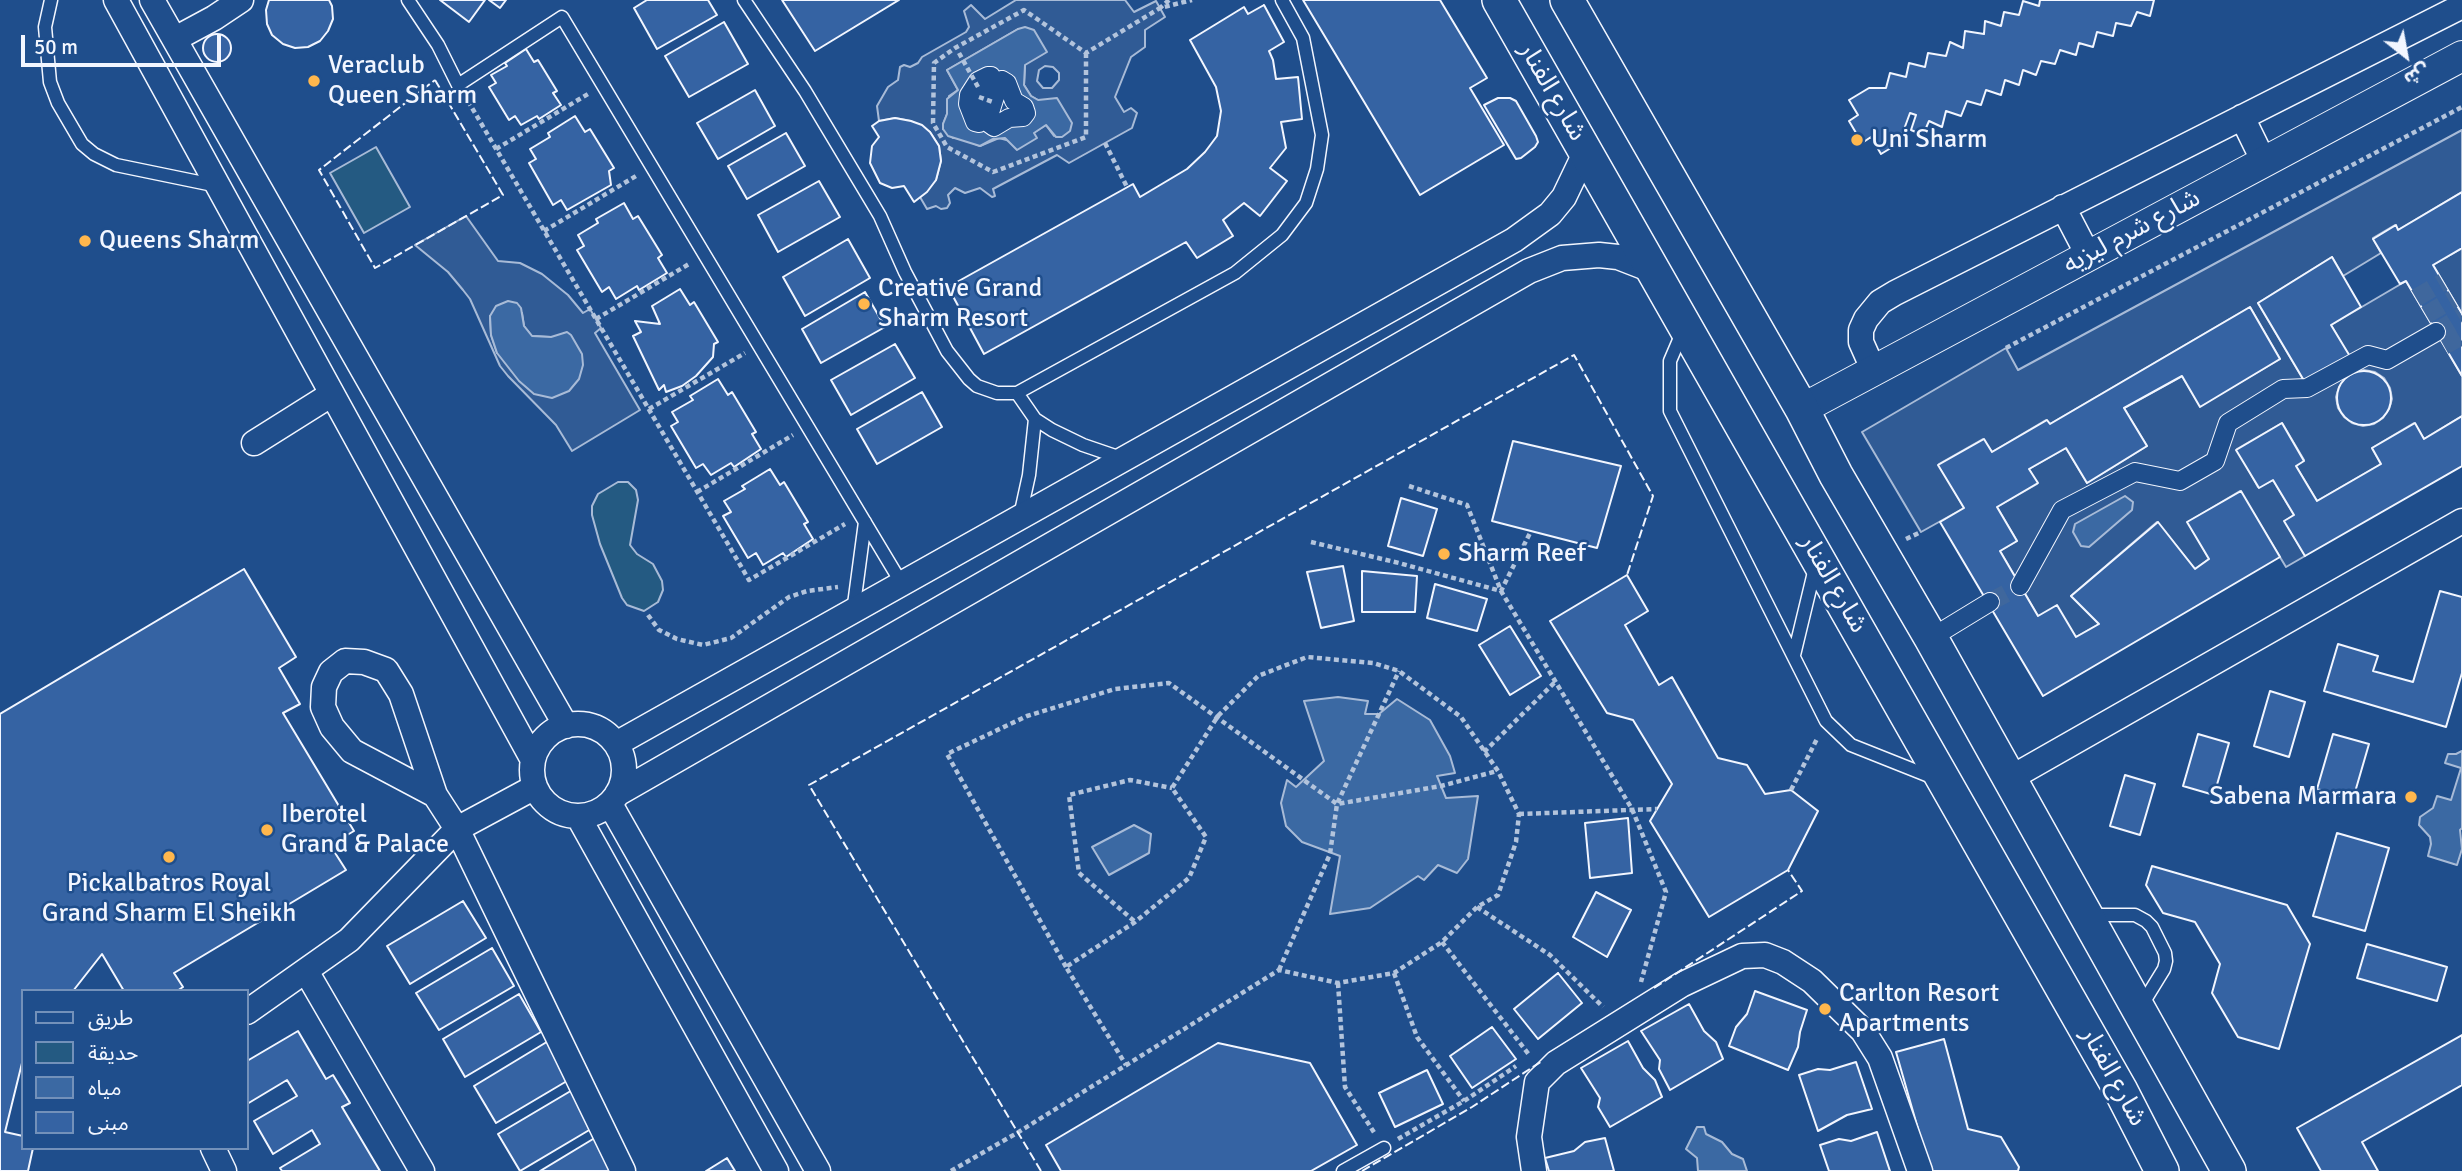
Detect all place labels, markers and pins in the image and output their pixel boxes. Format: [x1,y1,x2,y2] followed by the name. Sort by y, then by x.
[328,50,477,112] place label: Veraclub Queen Sharm
[306,73,322,89] marker: Veraclub Queen Sharm
[1871,124,1987,156] place label: Uni Sharm
[1849,132,1865,148] marker: Uni Sharm
[99,225,259,257] place label: Queens Sharm
[77,233,93,249] marker: Queens Sharm
[878,273,1042,334] place label: Creative Grand Sharm Resort
[856,296,872,312] marker: Creative Grand Sharm Resort
[1458,538,1586,570] place label: Sharm Reef
[1436,546,1452,562] marker: Sharm Reef
[2209,781,2397,813] place label: Sabena Marmara
[2403,789,2419,805] marker: Sabena Marmara
[281,799,449,860] place label: Iberotel Grand & Palace
[259,822,275,838] marker: Iberotel Grand & Palace
[161,849,177,865] marker: Pickalbatros Royal Grand Sharm El Sheikh
[42,868,296,930] place label: Pickalbatros Royal Grand Sharm El Sheikh
[1839,978,1999,1040] place label: Carlton Resort Apartments
[1817,1001,1833,1017] marker: Carlton Resort Apartments

